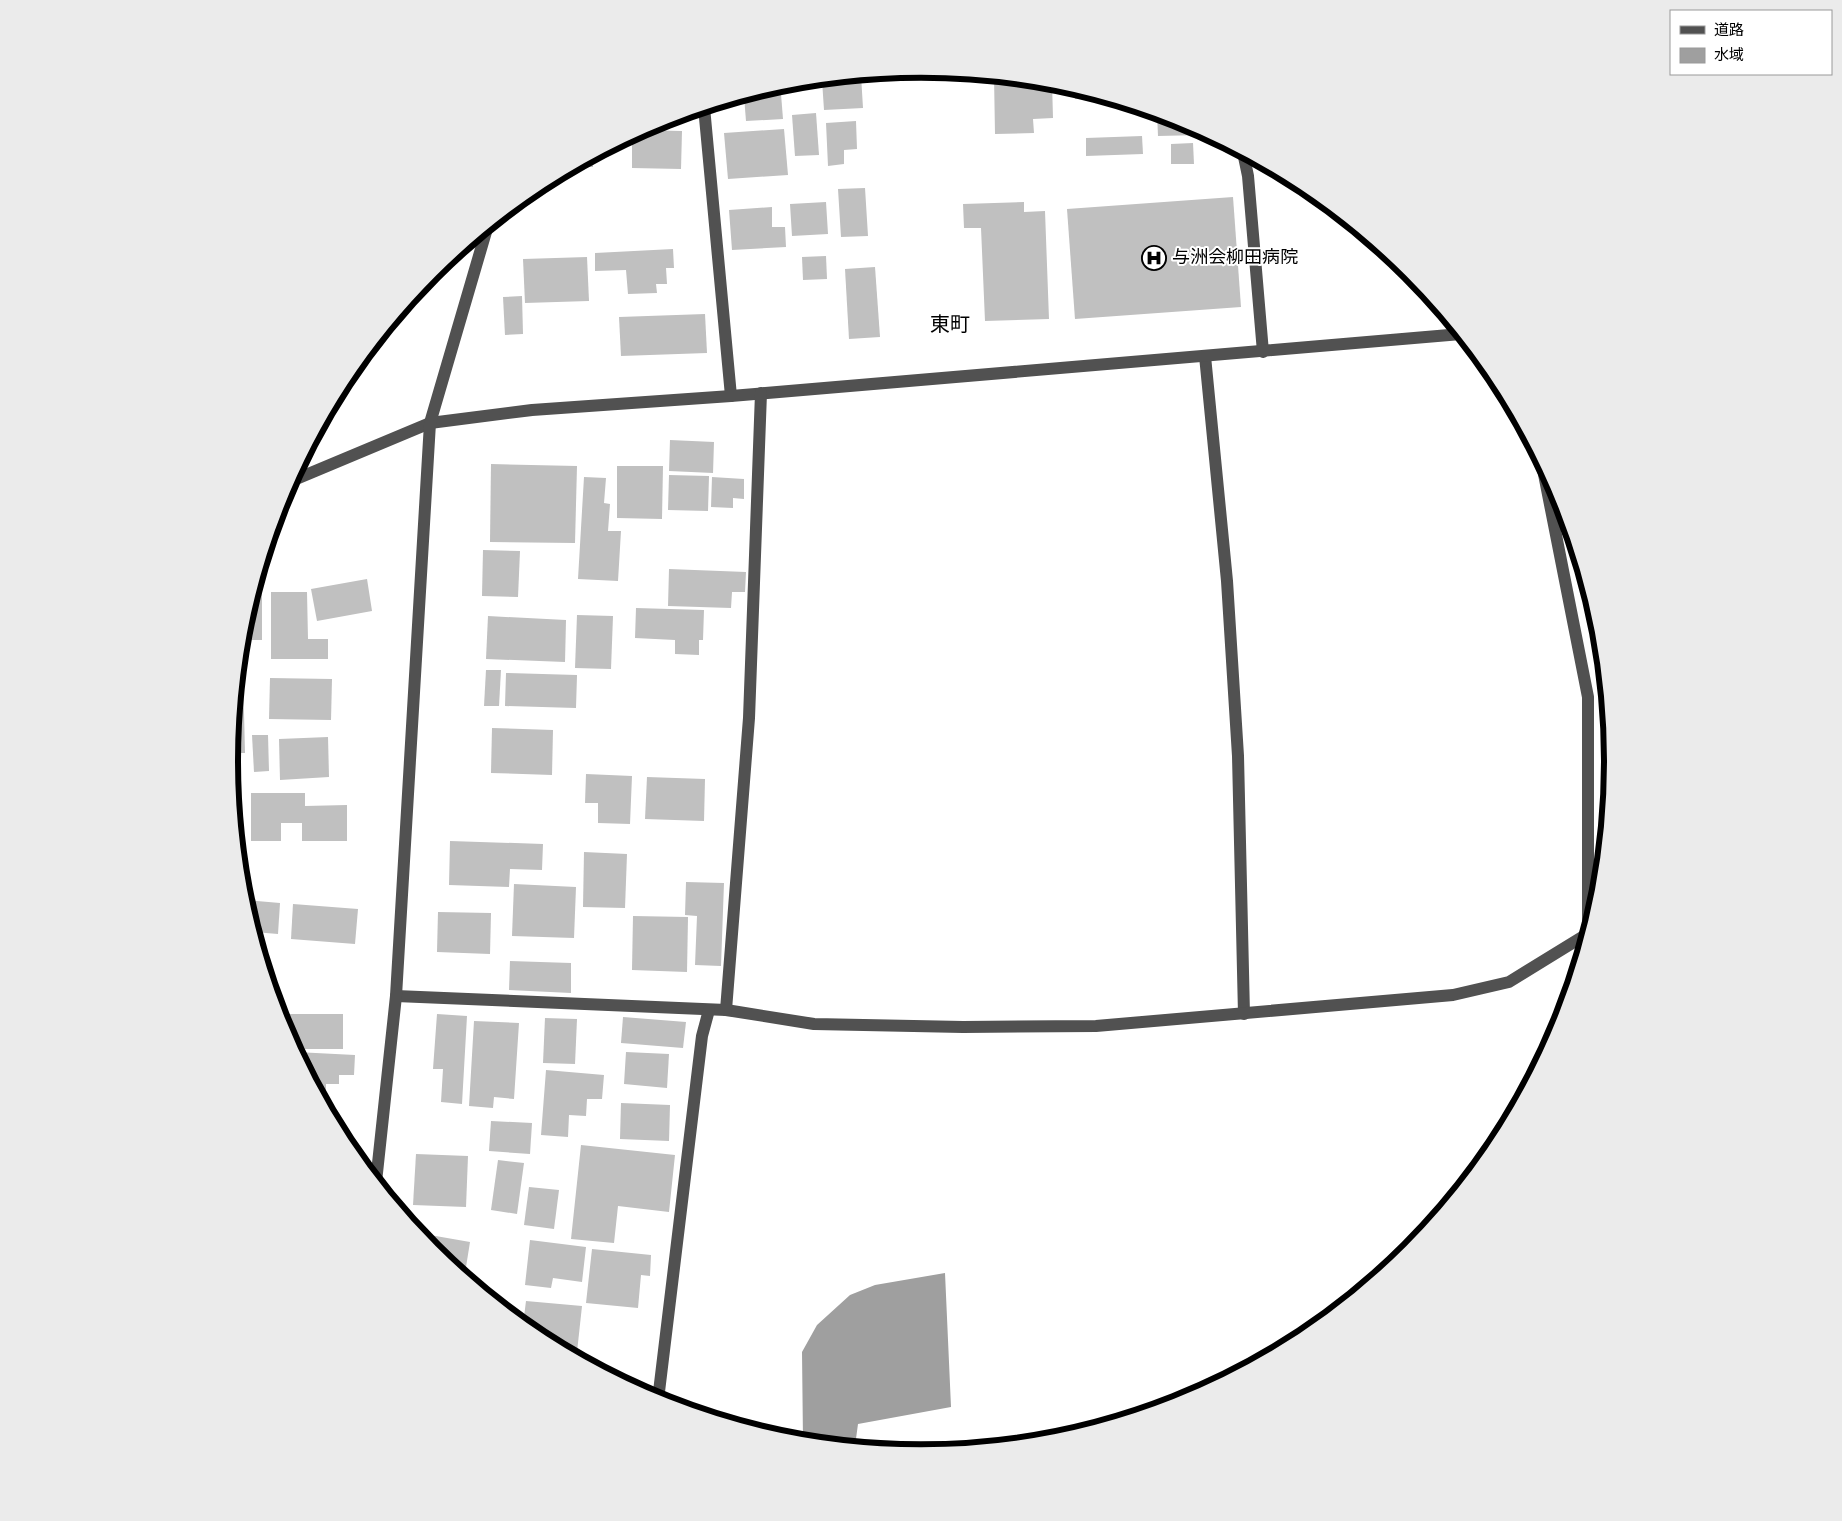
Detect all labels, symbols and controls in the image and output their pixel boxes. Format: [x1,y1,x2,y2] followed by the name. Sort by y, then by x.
[1670,10,1832,75] legend
[1714,22,1744,41] text: 道路
[1714,47,1744,66] text: 水域
[1141,245,1167,271] hospital icon: 与洲会柳田病院
[1172,247,1298,270] place label: 与洲会柳田病院
[930,313,970,339] district label: 東町

